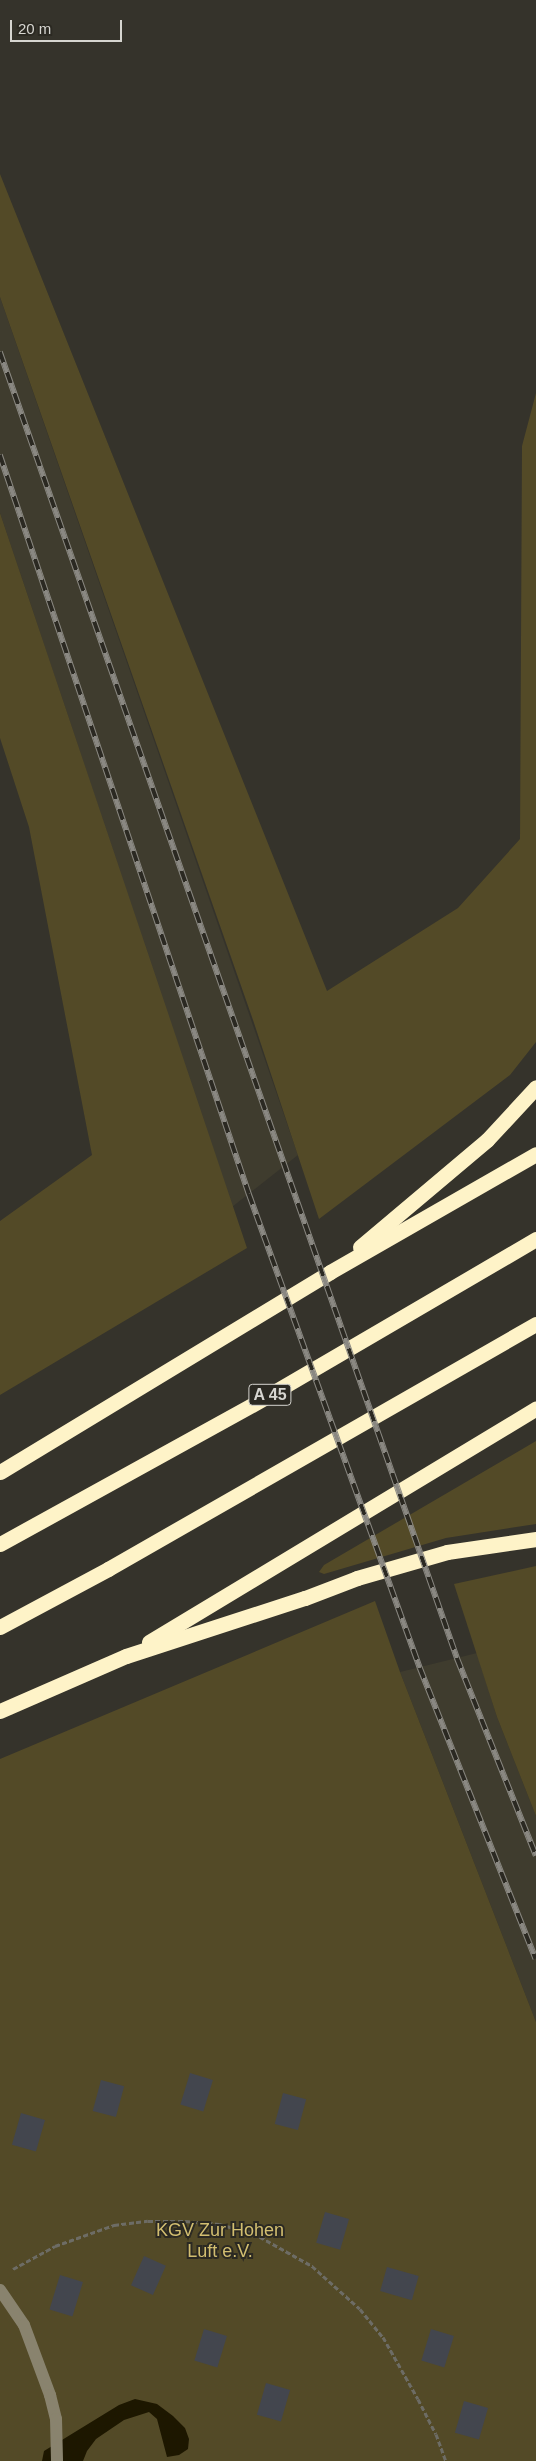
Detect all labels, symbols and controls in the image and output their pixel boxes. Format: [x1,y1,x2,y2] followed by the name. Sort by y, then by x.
[12,10,125,42] scale bar
[18,20,51,37] text: 20 m
[248,1382,292,1408] road number: A 45
[156,2220,284,2262] park label: KGV Zur Hohen Luft e.V.

